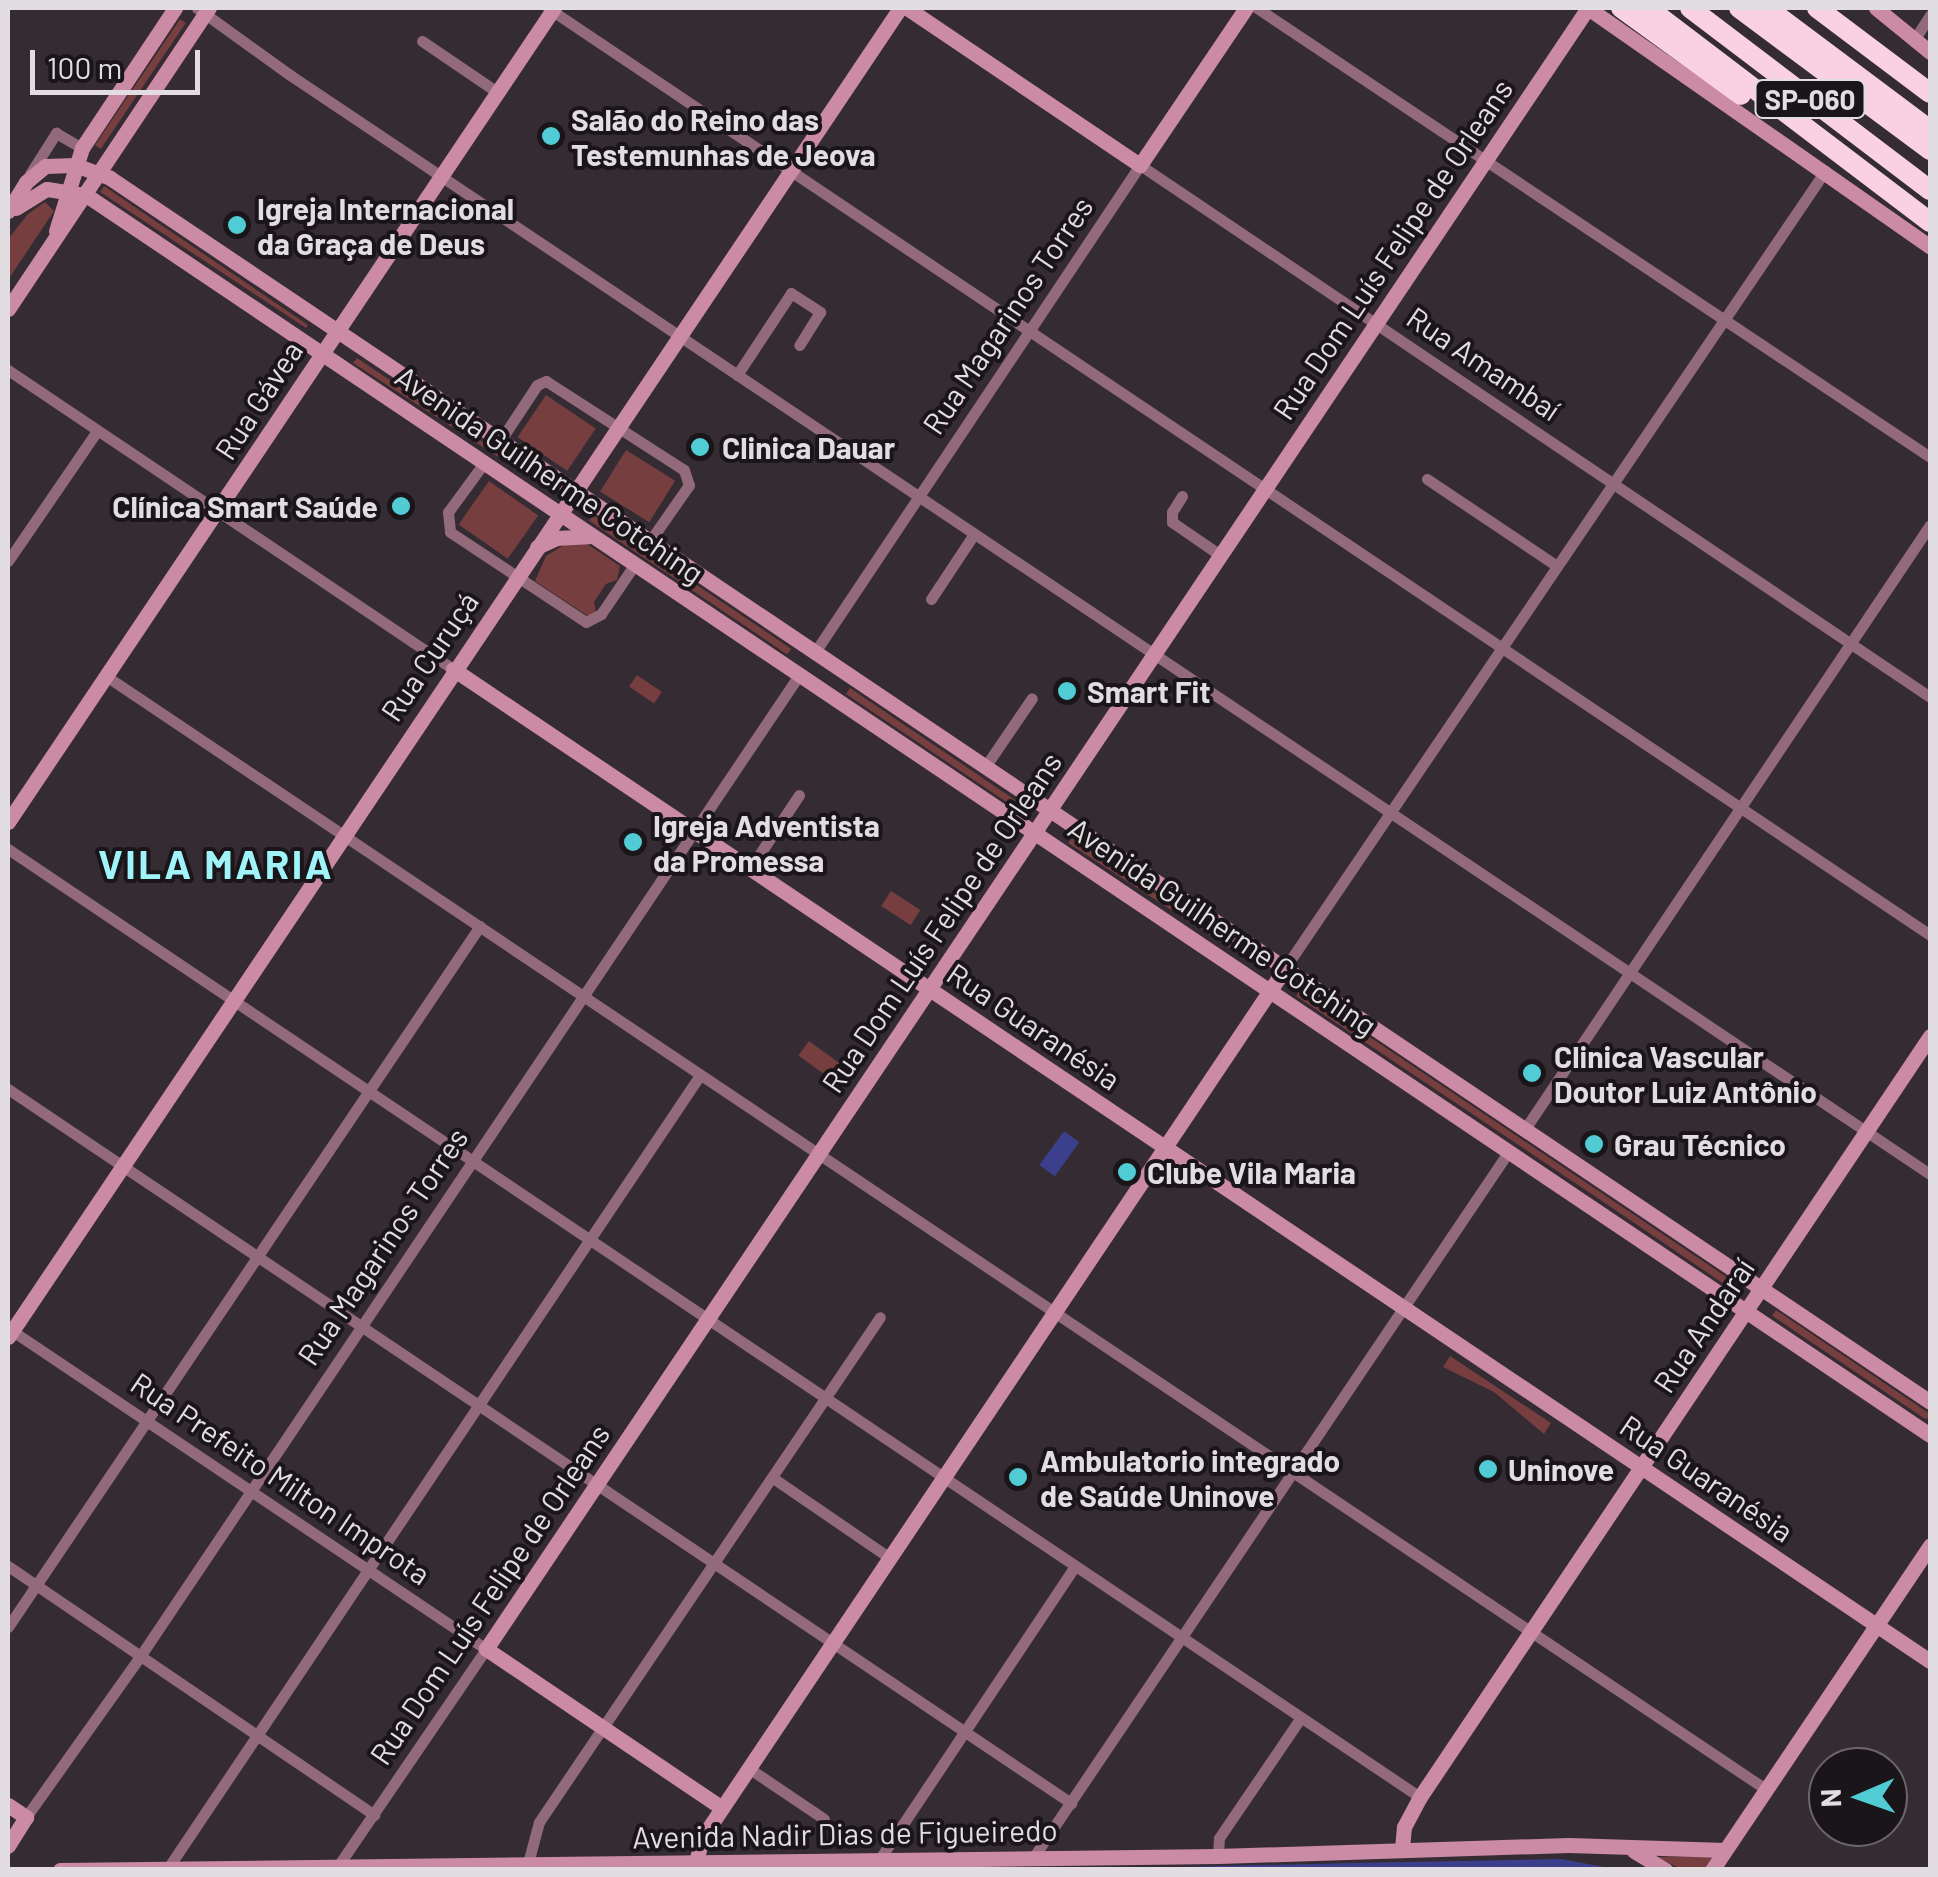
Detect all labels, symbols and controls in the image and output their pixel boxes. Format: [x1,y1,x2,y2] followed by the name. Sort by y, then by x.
[35,30,205,92] scale bar
[47,49,122,85] text: 100 m
[1264,72,1520,426] street label: Rua Dom Luís Felipe de Orleans
[1752,76,1868,122] road number: SP-060
[571,101,876,172] place label: Salão do Reino das Testemunhas de Jeova
[540,125,562,147] marker: Salão do Reino das Testemunhas de Jeova
[257,190,514,260] place label: Igreja Internacional da Graça de Deus
[914,190,1100,440] street label: Rua Magarinos Torres
[226,214,248,236] marker: Igreja Internacional da Graça de Deus
[1401,299,1567,427] street label: Rua Amambaí
[206,334,310,466] street label: Rua Gávea
[389,357,711,591] street label: Avenida Guilherme Cotching
[722,429,895,465] place label: Clinica Dauar
[687,434,713,460] marker: Clinica Dauar
[112,488,378,524] place label: Clínica Smart Saúde
[388,493,414,519] marker: Clínica Smart Saúde
[373,585,485,727] street label: Rua Curuçá
[1087,673,1211,709] place label: Smart Fit
[1056,680,1078,702] marker: Smart Fit
[813,745,1069,1099] street label: Rua Dom Luís Felipe de Orleans
[653,807,880,878] place label: Igreja Adventista da Promessa
[1062,809,1384,1043] street label: Avenida Guilherme Cotching
[622,831,644,853] marker: Igreja Adventista da Promessa
[98,839,334,887] district label: VILA MARIA
[941,955,1127,1097] street label: Rua Guaranésia
[1554,1038,1817,1108] place label: Clinica Vascular Doutor Luiz Antônio
[1519,1060,1545,1086] marker: Clinica Vascular Doutor Luiz Antônio
[289,1121,475,1371] street label: Rua Magarinos Torres
[1614,1126,1786,1162] place label: Grau Técnico
[1583,1133,1605,1155] marker: Grau Técnico
[1147,1154,1356,1190] place label: Clube Vila Maria
[1116,1161,1138,1183] marker: Clube Vila Maria
[1645,1251,1761,1399] street label: Rua Andaraí
[125,1364,437,1592] street label: Rua Prefeito Milton Improta
[1614,1407,1800,1549] street label: Rua Guaranésia
[361,1417,617,1771] street label: Rua Dom Luís Felipe de Orleans
[1040,1442,1340,1512] place label: Ambulatorio integrado de Saúde Uninove
[1508,1451,1614,1487] place label: Uninove
[1477,1458,1499,1480] marker: Uninove
[1005,1464,1031,1490] marker: Ambulatorio integrado de Saúde Uninove
[1808,1747,1908,1847] north arrow
[1813,1788,1847,1808] text: N
[632,1811,1058,1855] street label: Avenida Nadir Dias de Figueiredo

